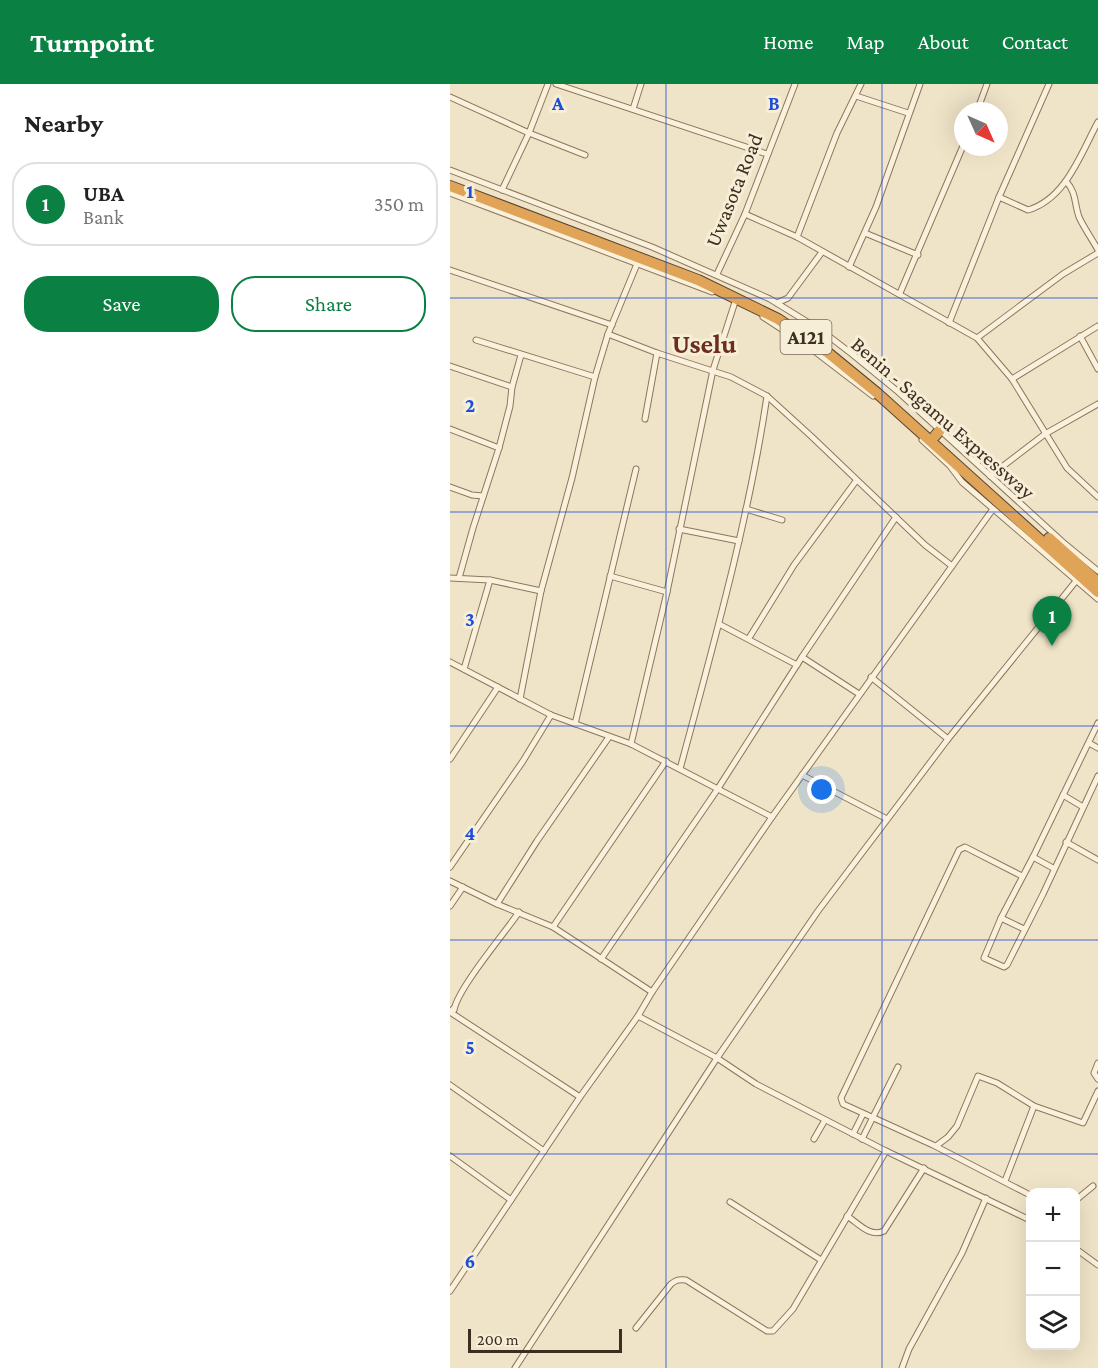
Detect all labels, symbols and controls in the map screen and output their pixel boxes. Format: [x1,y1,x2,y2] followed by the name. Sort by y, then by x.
[30,27,154,58] text: Turnpoint
[763,30,813,54] text: Home
[846,30,885,54] text: Map
[918,30,969,54] text: About
[1002,30,1068,54] text: Contact
[551,92,565,114] text: A
[768,92,780,114] text: B
[954,102,1008,156] north arrow
[24,109,103,138] text: Nearby
[700,130,768,250] street label: Uwasota Road
[466,180,474,202] text: 1
[83,181,124,206] text: UBA
[42,193,49,215] text: 1
[374,193,424,215] text: 350 m
[83,206,124,228] text: Bank
[24,276,219,332] button: Save
[231,276,426,332] button: Share
[780,320,832,354] road number: A121
[672,329,737,359] district label: Uselu
[847,332,1040,504] street label: Benin - Sagamu Expressway
[465,394,475,416] text: 2
[1032,596,1072,646] pin: 1
[465,608,475,630] text: 3
[807,775,836,804] your location
[465,822,476,844] text: 4
[465,1036,475,1058] text: 5
[1026,1188,1080,1350] map controls
[1026,1188,1080,1242] button: +
[1026,1242,1080,1296] button: −
[465,1250,475,1272] text: 6
[1026,1296,1080,1350] button: layers
[468,1326,622,1354] scale bar
[477,1331,519,1348] text: 200 m

